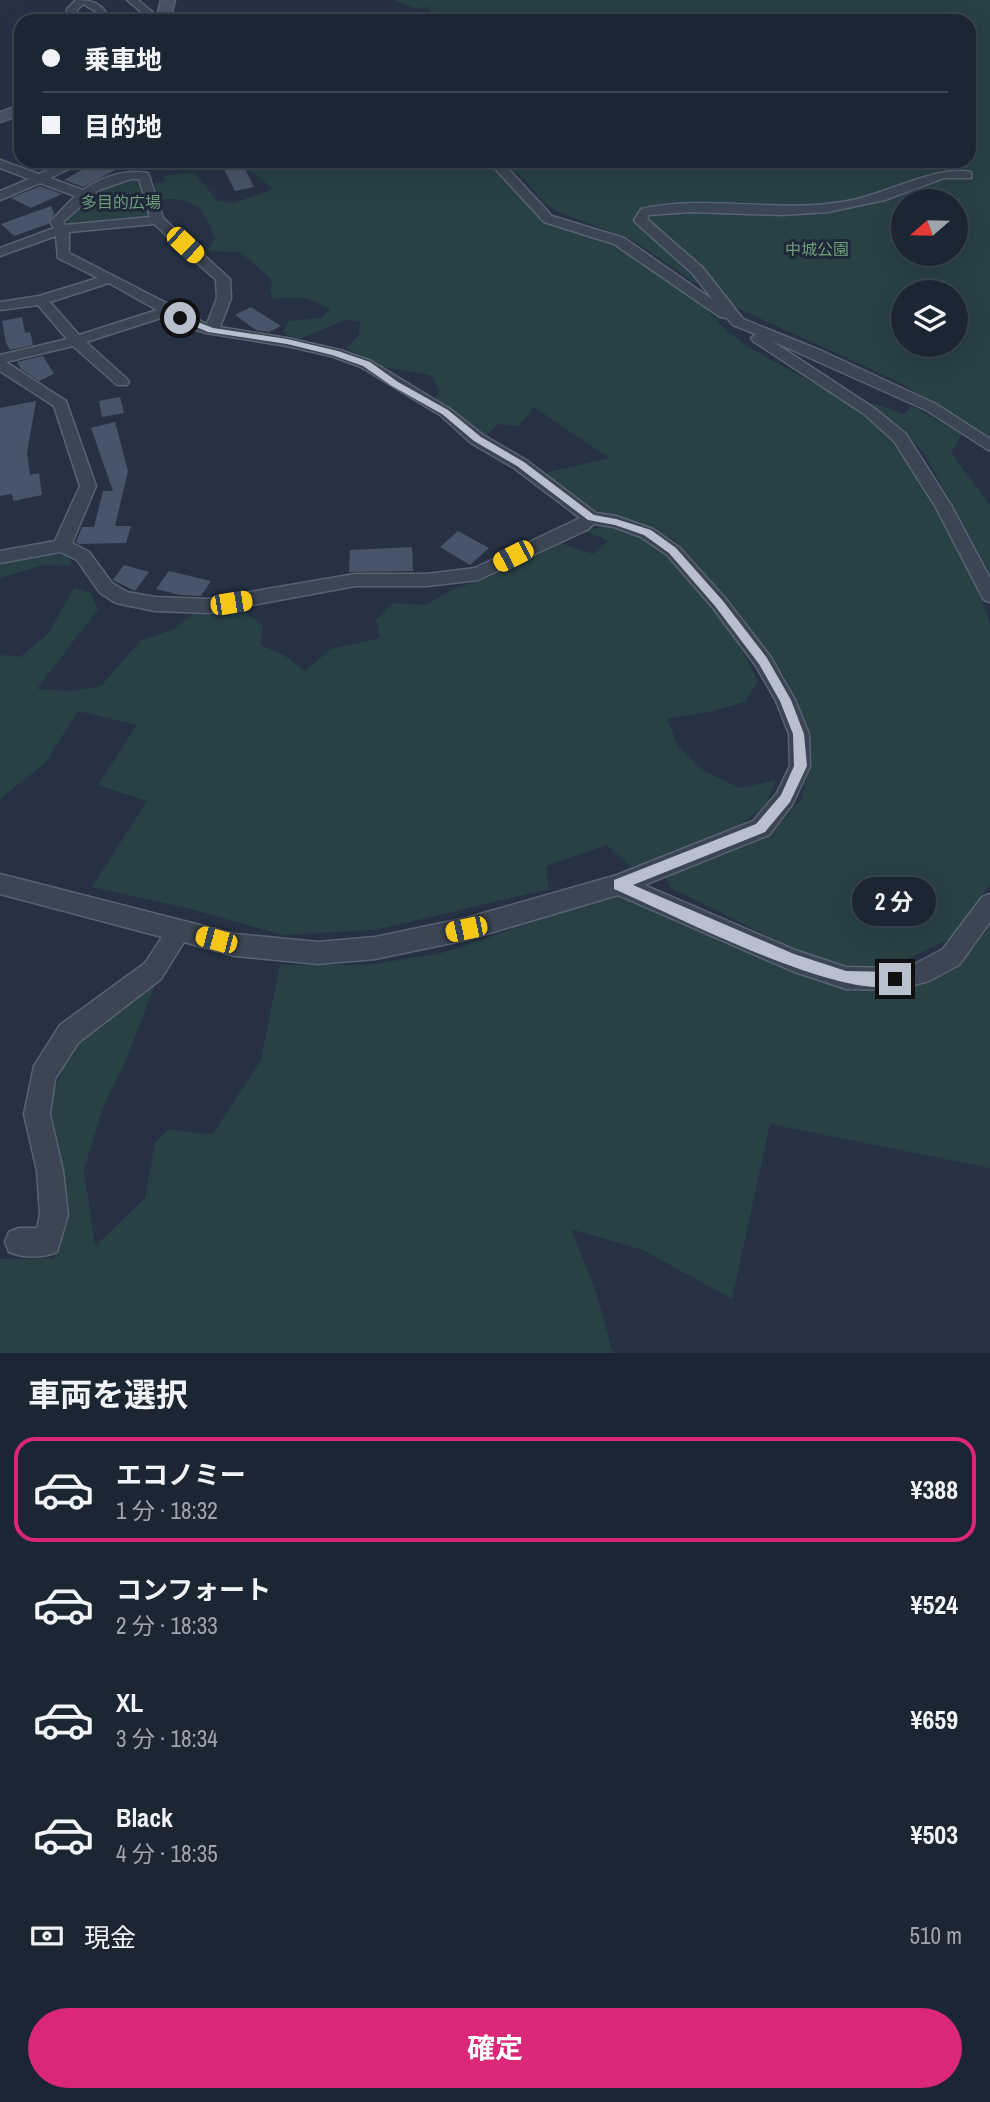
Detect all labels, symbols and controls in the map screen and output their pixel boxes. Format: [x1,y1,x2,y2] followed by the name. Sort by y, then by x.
[84,42,162,77] text: 乗車地
[84,109,162,144] text: 目的地
[891,189,968,266] north arrow
[891,189,968,357] map controls
[81,191,161,213] park label: 多目的広場
[163,223,208,267] car
[785,238,849,260] park label: 中城公園
[891,280,968,357] button: layers
[164,302,196,334] route start
[490,537,537,575] car
[209,589,254,617] car
[853,878,937,926] callout: 2 分
[875,886,913,917] text: 2 分
[444,914,489,944] car
[193,924,240,956] car
[879,963,911,995] route end
[28,1373,188,1416] text: 車両を選択
[116,1457,246,1492] text: エコノミー
[32,1458,95,1521] icon: car
[911,1472,958,1507] text: ¥388
[116,1495,218,1526] text: 1 分 · 18:32
[116,1572,271,1607] text: コンフォート
[32,1573,95,1636] icon: car
[911,1587,958,1622] text: ¥524
[116,1610,218,1641] text: 2 分 · 18:33
[116,1685,143,1720] text: XL
[32,1688,95,1751] icon: car
[911,1702,958,1737] text: ¥659
[116,1723,218,1754] text: 3 分 · 18:34
[116,1800,173,1835] text: Black
[32,1803,95,1866] icon: car
[911,1817,958,1852] text: ¥503
[116,1838,218,1869] text: 4 分 · 18:35
[28,1917,66,1955] icon: cash
[84,1920,136,1955] text: 現金
[910,1920,962,1951] text: 510 m
[28,2008,962,2088] button: 確定

